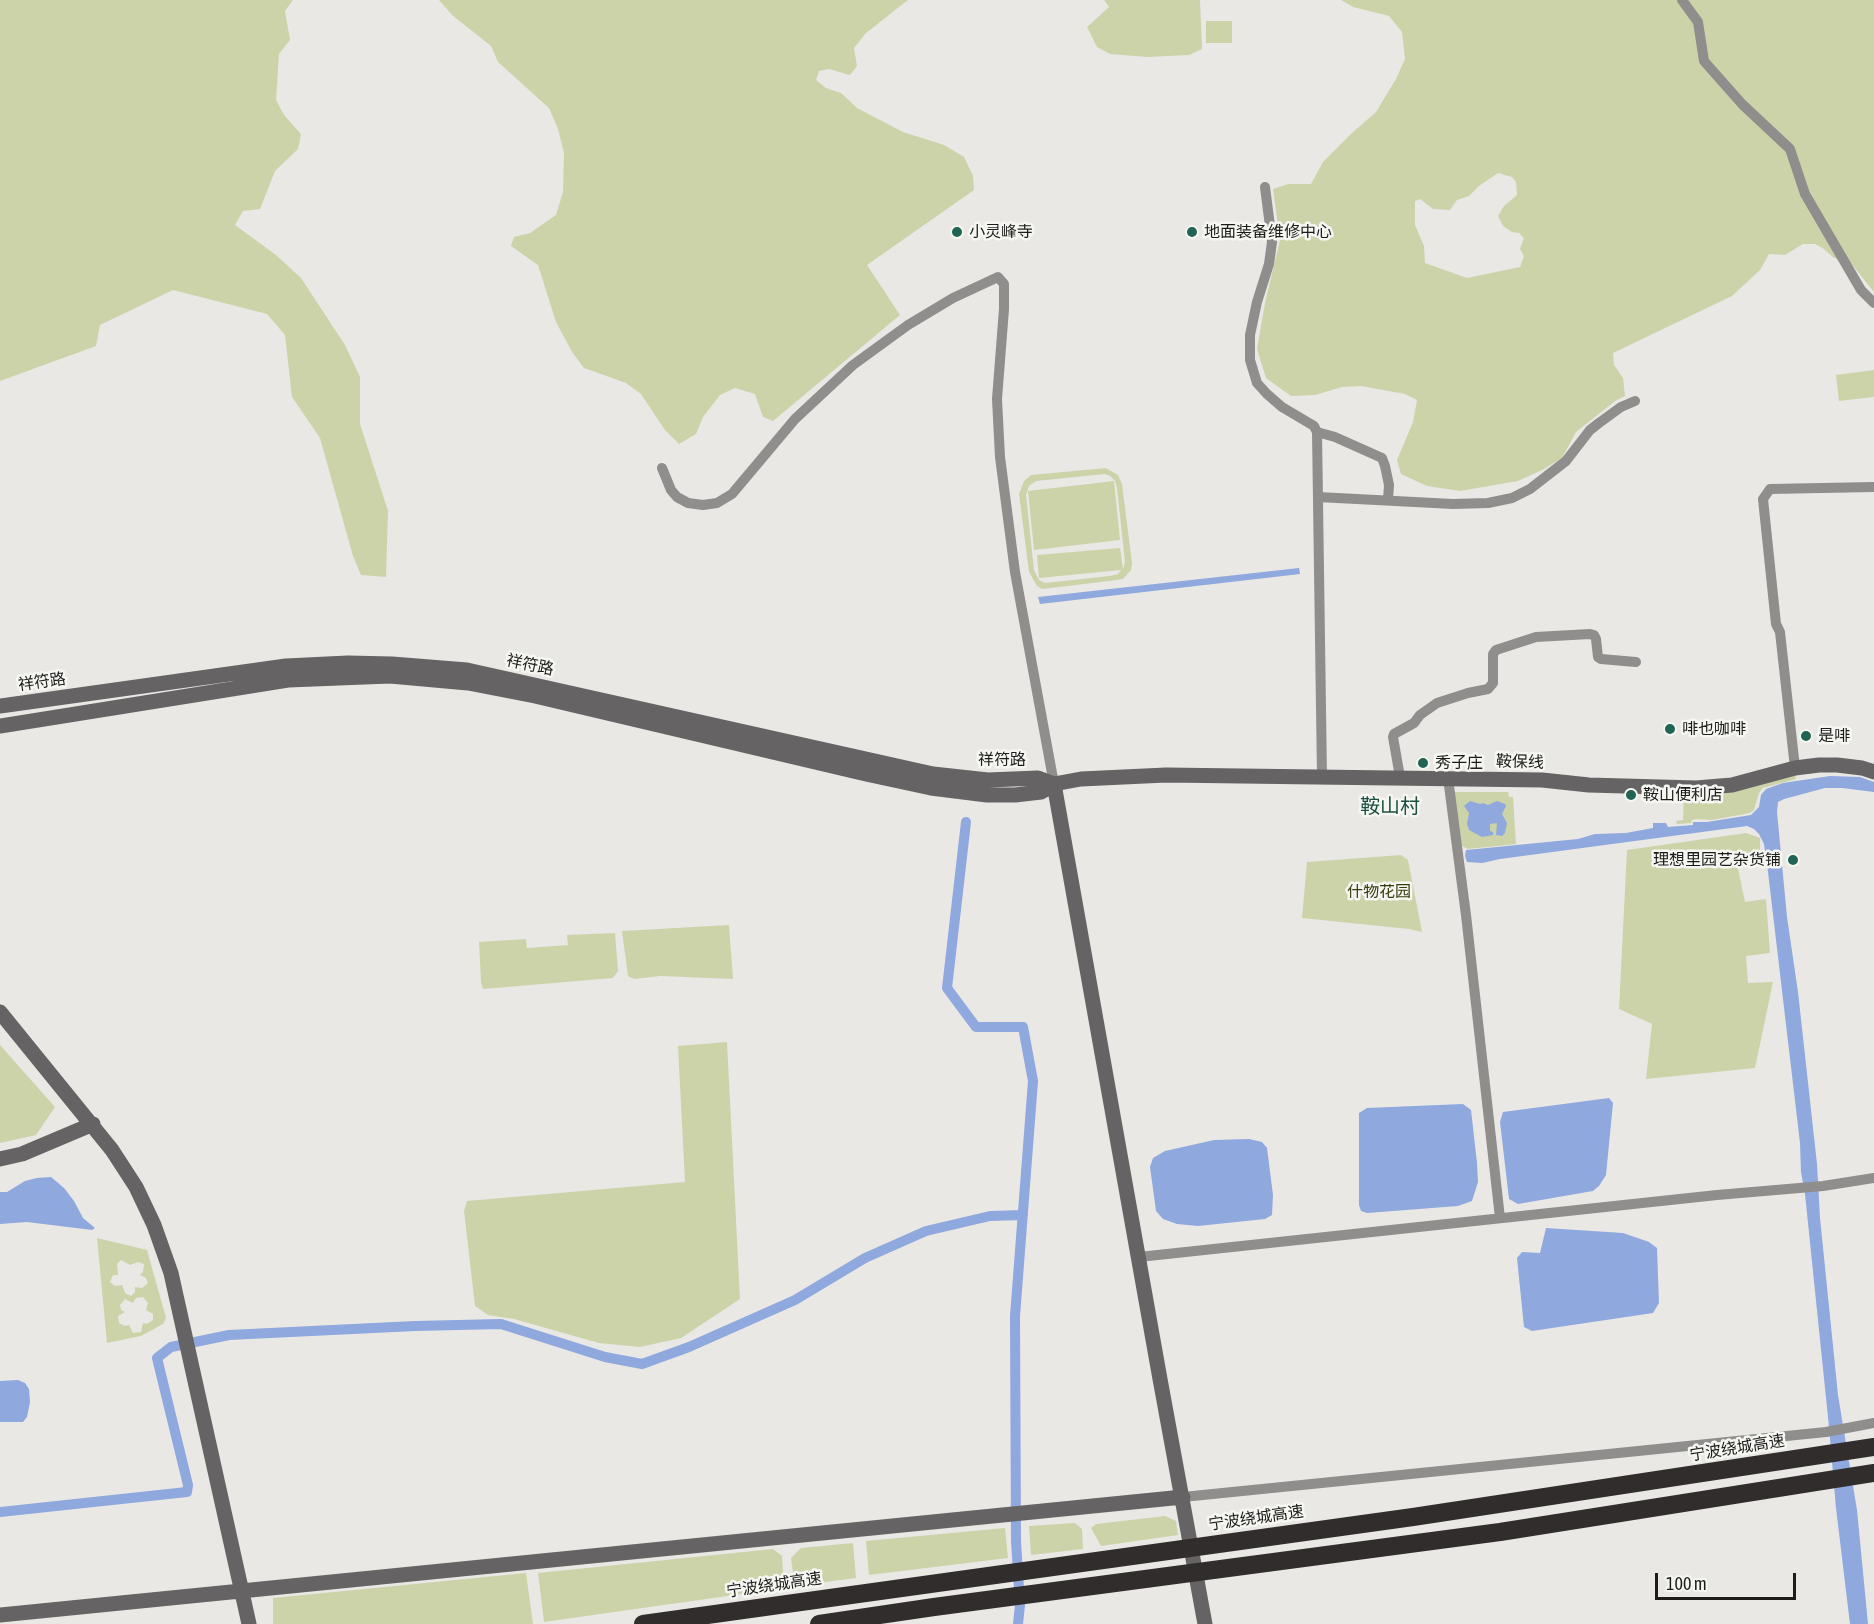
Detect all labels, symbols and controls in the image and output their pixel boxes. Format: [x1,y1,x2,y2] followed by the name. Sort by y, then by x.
[969,222,1033,242] place label: 小灵峰寺
[1204,222,1332,242] place label: 地面装备维修中心
[950,225,964,239] marker: 小灵峰寺
[1185,225,1199,239] marker: 地面装备维修中心
[505,651,555,679] street label: 祥符路
[17,669,67,695] street label: 祥符路
[1682,719,1746,739] place label: 啡也咖啡
[1663,722,1677,736] marker: 啡也咖啡
[1818,726,1850,746] place label: 是啡
[1799,729,1813,743] marker: 是啡
[978,750,1026,770] street label: 祥符路
[1496,752,1544,772] street label: 鞍保线
[1435,753,1483,773] place label: 秀子庄
[1416,756,1430,770] marker: 秀子庄
[1643,785,1723,805] place label: 鞍山便利店
[1624,788,1638,802] marker: 鞍山便利店
[1360,795,1420,819] district label: 鞍山村
[1653,850,1781,870] place label: 理想里园艺杂货铺
[1786,853,1800,867] marker: 理想里园艺杂货铺
[1347,882,1411,902] park label: 什物花园
[1688,1431,1786,1465] street label: 宁波绕城高速
[1207,1502,1305,1534] street label: 宁波绕城高速
[1658,1561,1799,1599] scale bar
[725,1569,823,1601] street label: 宁波绕城高速
[1666,1573,1707,1594] text: 100 m

